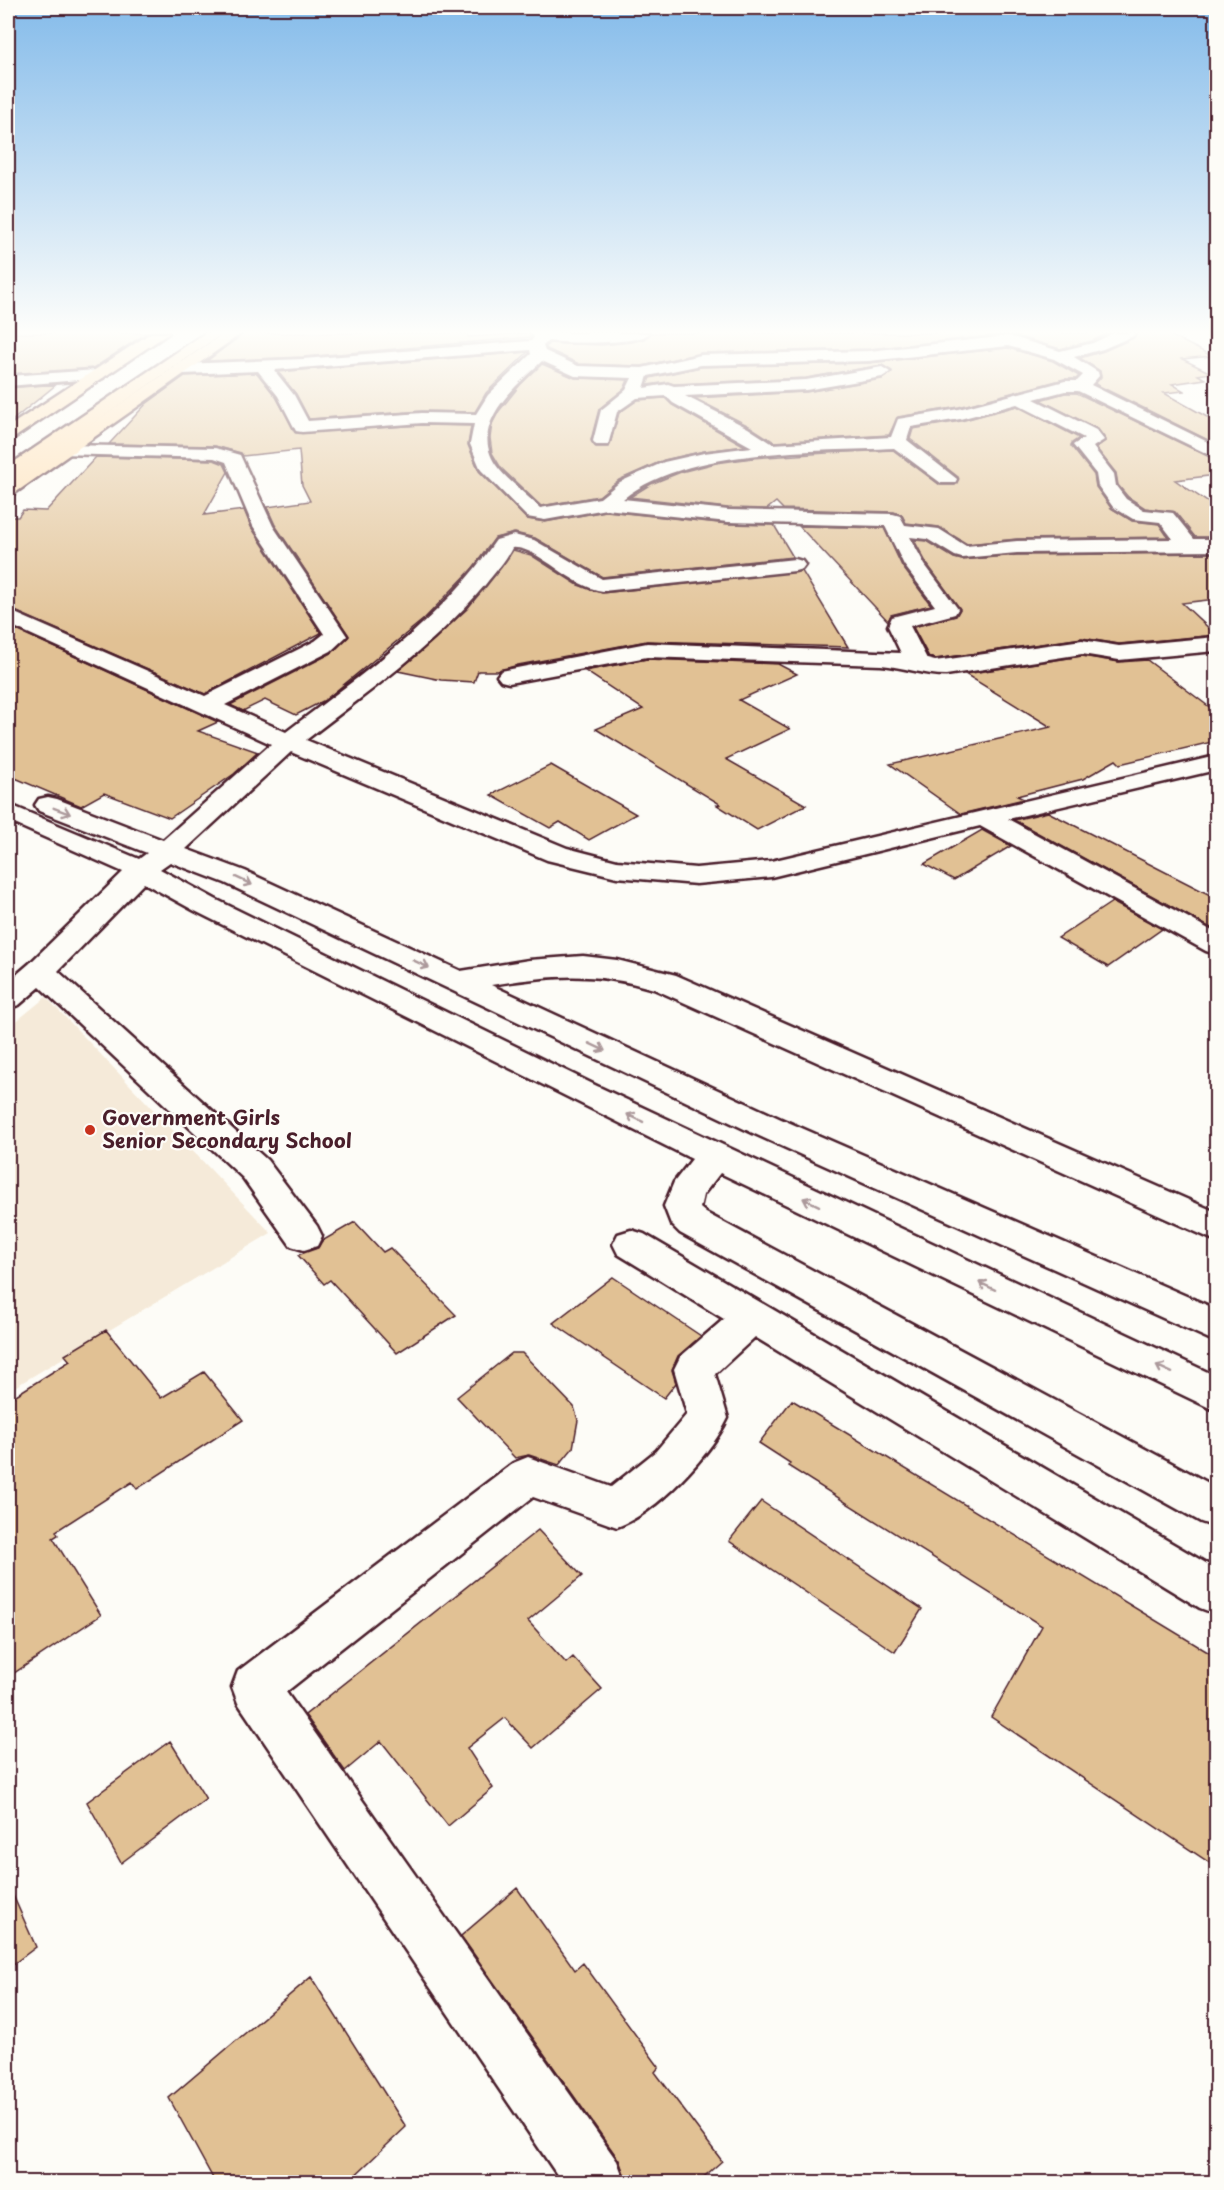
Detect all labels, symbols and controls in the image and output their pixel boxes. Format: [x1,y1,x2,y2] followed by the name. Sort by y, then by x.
[52,806,71,817] one-way arrow
[235,876,253,887] one-way arrow
[411,958,429,970] one-way arrow
[588,1041,606,1053] one-way arrow
[102,1102,352,1155] place label: Government Girls Senior Secondary School
[627,1112,645,1124] one-way arrow
[83,1123,97,1137] marker: Government Girls Senior Secondary School
[803,1196,821,1208] one-way arrow
[979,1280,997,1292] one-way arrow
[1155,1363,1173,1375] one-way arrow

